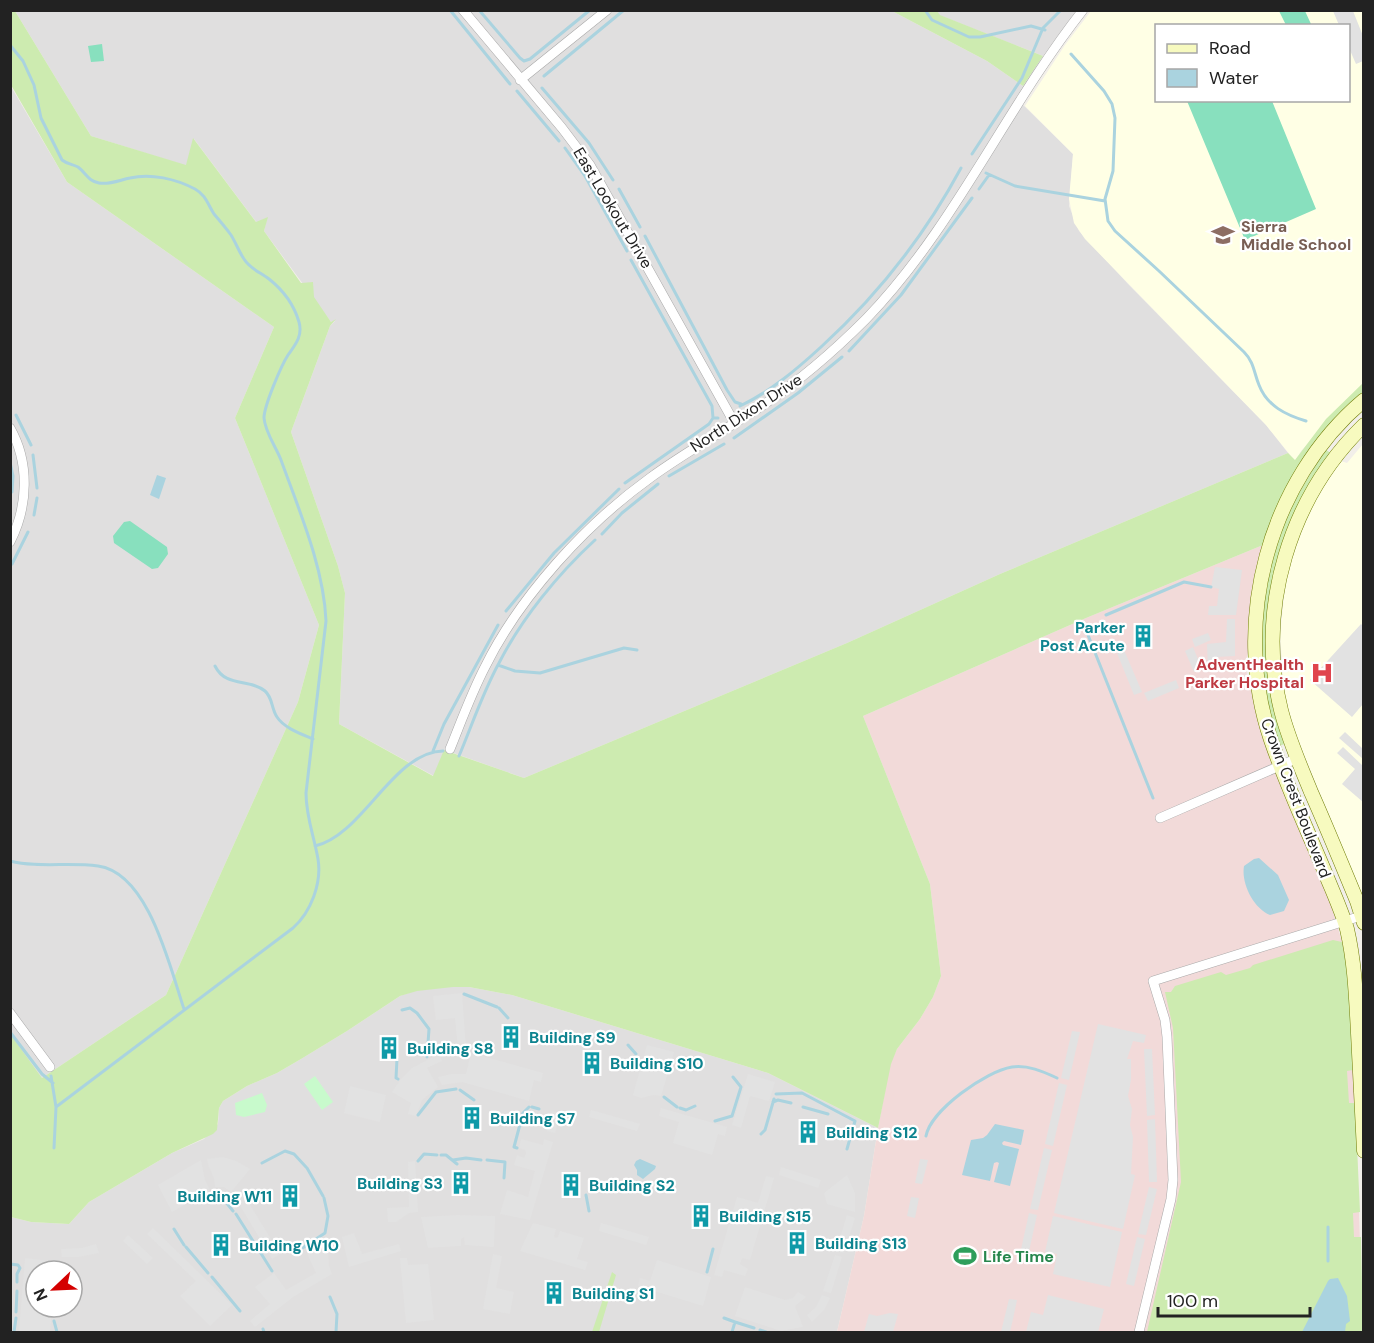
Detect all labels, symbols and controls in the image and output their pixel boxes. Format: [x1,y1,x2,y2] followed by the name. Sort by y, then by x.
[1155,24,1350,102] legend
[1209,36,1251,60] text: Road
[1209,66,1259,90] text: Water
[569,144,657,272] street label: East Lookout Drive
[1241,216,1351,255] place label: Sierra Middle School
[1210,222,1236,248] school or university icon: Sierra Middle School
[686,369,806,457] street label: North Dixon Drive
[1040,617,1125,656] place label: Parker Post Acute
[1130,623,1156,649] building icon: Parker Post Acute
[1185,654,1304,693] place label: AdventHealth Parker Hospital
[1309,660,1335,686] hospital icon: AdventHealth Parker Hospital
[1256,715,1336,881] street label: Crown Crest Boulevard
[498,1024,524,1050] building icon: Building S9
[529,1027,616,1048] place label: Building S9
[376,1035,402,1061] building icon: Building S8
[407,1038,494,1059] place label: Building S8
[579,1050,605,1076] building icon: Building S10
[610,1053,704,1074] place label: Building S10
[459,1105,485,1131] building icon: Building S7
[490,1108,575,1129] place label: Building S7
[795,1119,821,1145] building icon: Building S12
[826,1122,917,1143] place label: Building S12
[448,1170,474,1196] building icon: Building S3
[558,1172,584,1198] building icon: Building S2
[357,1173,443,1194] place label: Building S3
[589,1175,675,1196] place label: Building S2
[277,1183,303,1209] building icon: Building W11
[177,1186,272,1207] place label: Building W11
[688,1203,714,1229] building icon: Building S15
[719,1206,811,1227] place label: Building S15
[784,1230,810,1256] building icon: Building S13
[208,1232,234,1258] building icon: Building W10
[815,1233,907,1254] place label: Building S13
[239,1235,339,1256] place label: Building W10
[952,1243,978,1269] sports icon: Life Time
[983,1246,1054,1267] place label: Life Time
[24,1259,84,1319] north arrow
[541,1280,567,1306] building icon: Building S1
[1158,1280,1310,1318] scale bar
[572,1283,654,1304] place label: Building S1
[29,1285,53,1304] text: N
[1167,1289,1218,1313] text: 100 m

